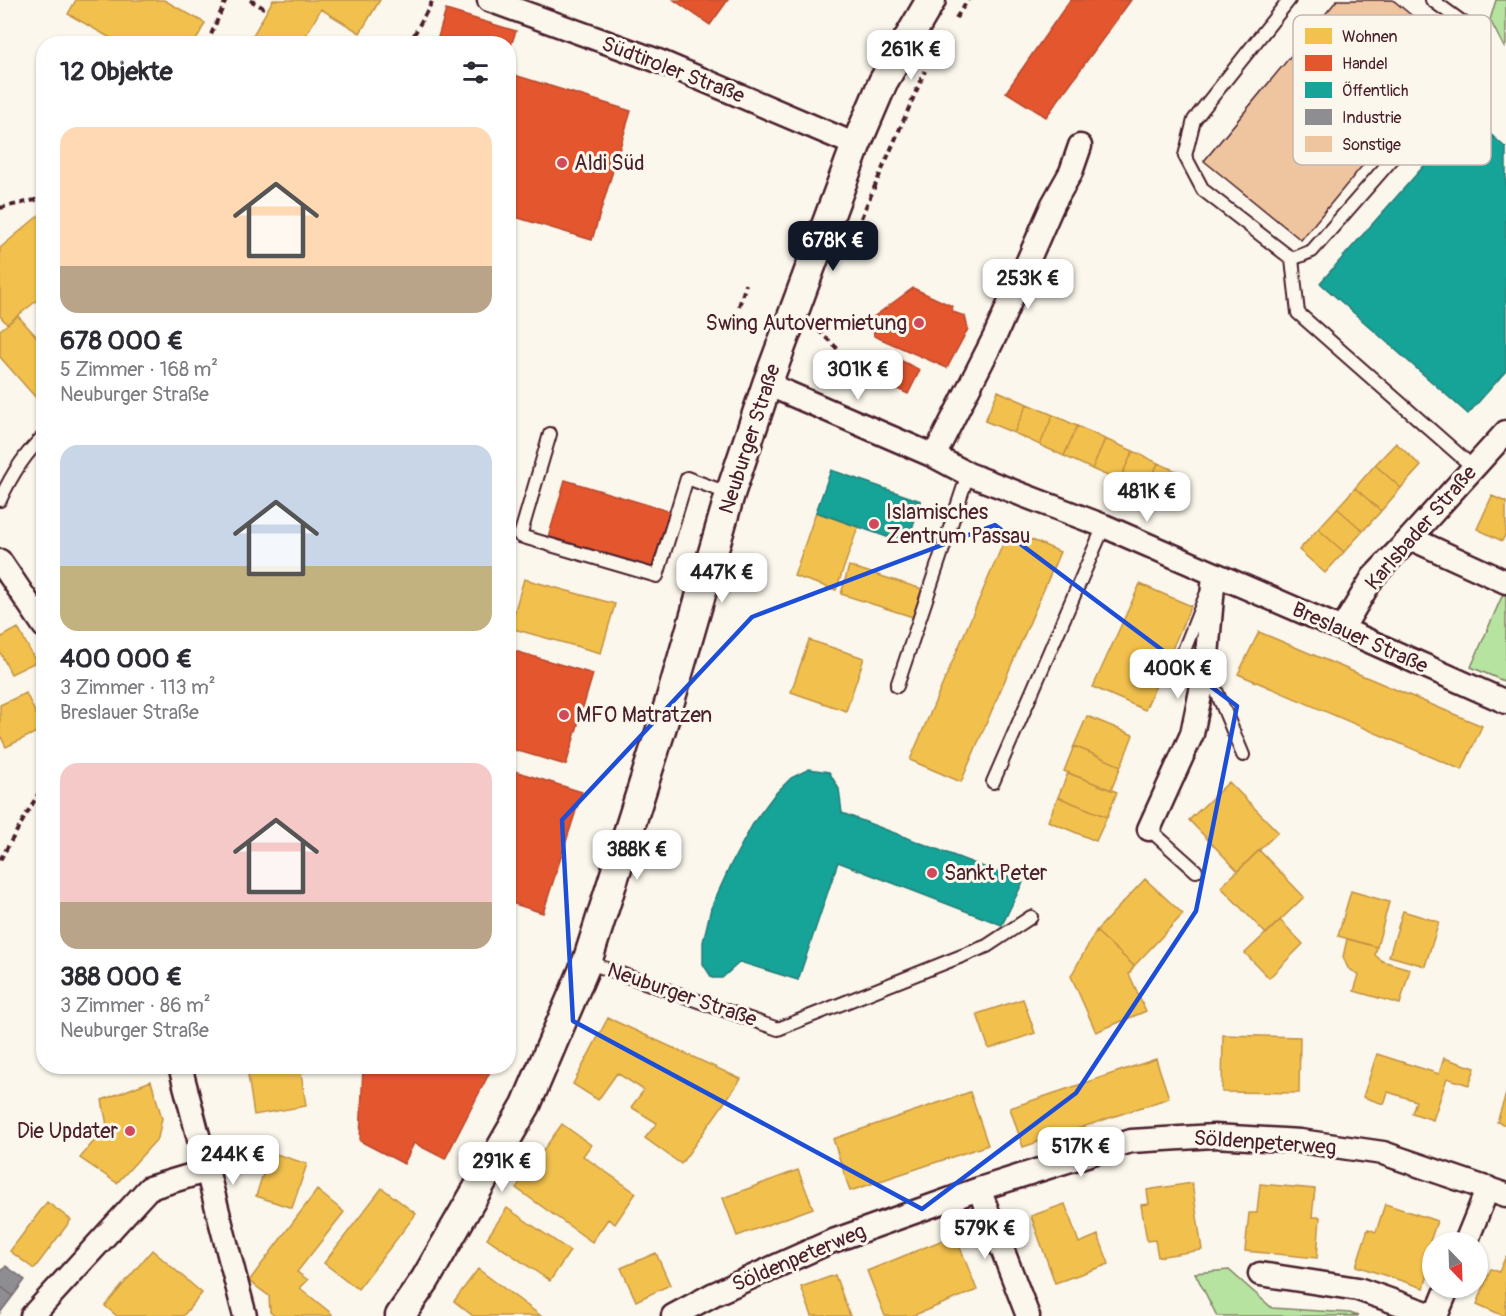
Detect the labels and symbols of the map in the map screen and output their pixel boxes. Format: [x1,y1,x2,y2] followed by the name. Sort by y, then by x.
[1293,15,1491,165] legend
[1342,27,1397,47] text: Wohnen
[598,30,749,110] street label: Südtiroler Straße
[862,30,960,81] pin: 261K €
[1342,54,1388,74] text: Handel
[1342,81,1408,101] text: Öffentlich
[1342,108,1402,128] text: Industrie
[1342,135,1401,155] text: Sonstige
[574,150,645,177] place label: Aldi Süd
[555,156,569,170] marker: Aldi Süd
[784,221,882,272] pin: 678K €
[979,259,1077,310] pin: 253K €
[705,310,907,337] place label: Swing Autovermietung
[912,316,926,330] marker: Swing Autovermietung
[809,350,907,401] pin: 301K €
[713,360,787,517] street label: Neuburger Straße
[1359,459,1483,596] street label: Karlsbader Straße
[1098,472,1196,523] pin: 481K €
[886,499,1030,550] place label: Islamisches Zentrum Passau
[867,517,881,531] marker: Islamisches Zentrum Passau
[673,553,771,604] pin: 447K €
[1288,596,1433,680] street label: Breslauer Straße
[1129,649,1227,700] pin: 400K €
[576,702,712,729] place label: MFO Matratzen
[557,708,571,722] marker: MFO Matratzen
[588,830,686,881] pin: 388K €
[944,860,1048,887] place label: Sankt Peter
[925,866,939,880] marker: Sankt Peter
[604,957,761,1033] street label: Neuburger Straße
[17,1118,118,1145] place label: Die Updater
[123,1124,137,1138] marker: Die Updater
[1193,1125,1337,1161] street label: Söldenpeterweg
[1032,1127,1130,1178] pin: 517K €
[184,1135,282,1186] pin: 244K €
[453,1142,551,1193] pin: 291K €
[936,1209,1034,1260] pin: 579K €
[728,1218,870,1298] street label: Söldenpeterweg
[1422,1232,1488,1298] north arrow

